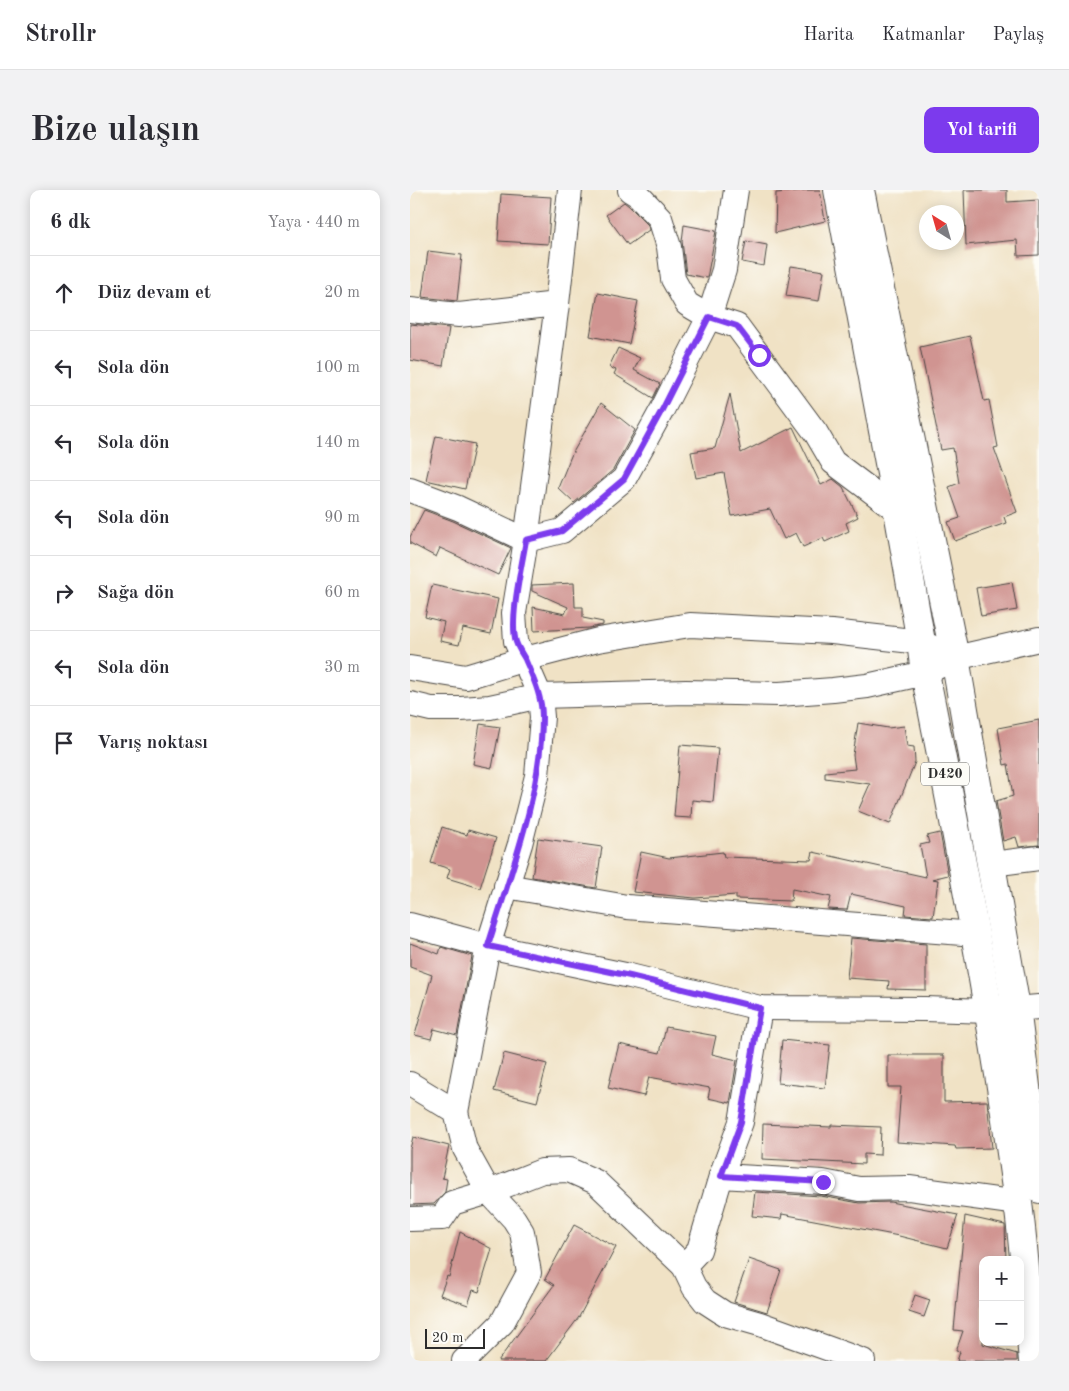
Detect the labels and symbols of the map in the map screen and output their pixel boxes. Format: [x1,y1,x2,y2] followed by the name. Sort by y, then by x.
[919,205,964,250] north arrow
[748,344,771,367] route start
[921,762,969,786] road number: D420
[812,1171,835,1194] route end
[425,1326,485,1349] scale bar

